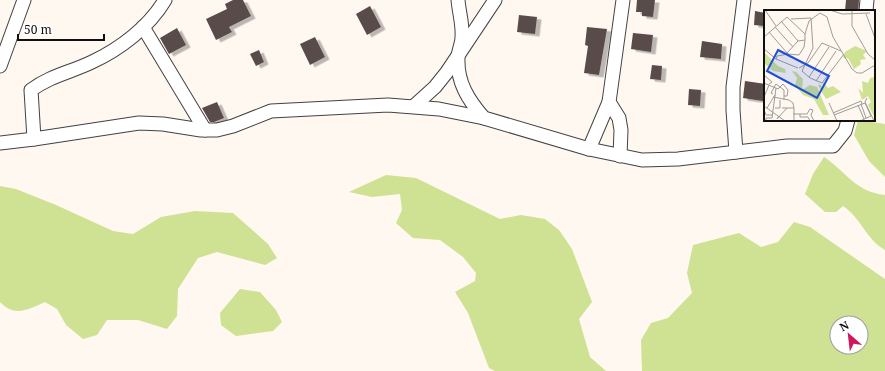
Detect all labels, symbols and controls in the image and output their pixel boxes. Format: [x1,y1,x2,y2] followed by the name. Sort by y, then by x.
[764,10,875,121] inset map
[18,16,104,42] scale bar
[24,21,52,38] text: 50 m
[829,315,869,355] north arrow
[837,317,852,334] text: N

